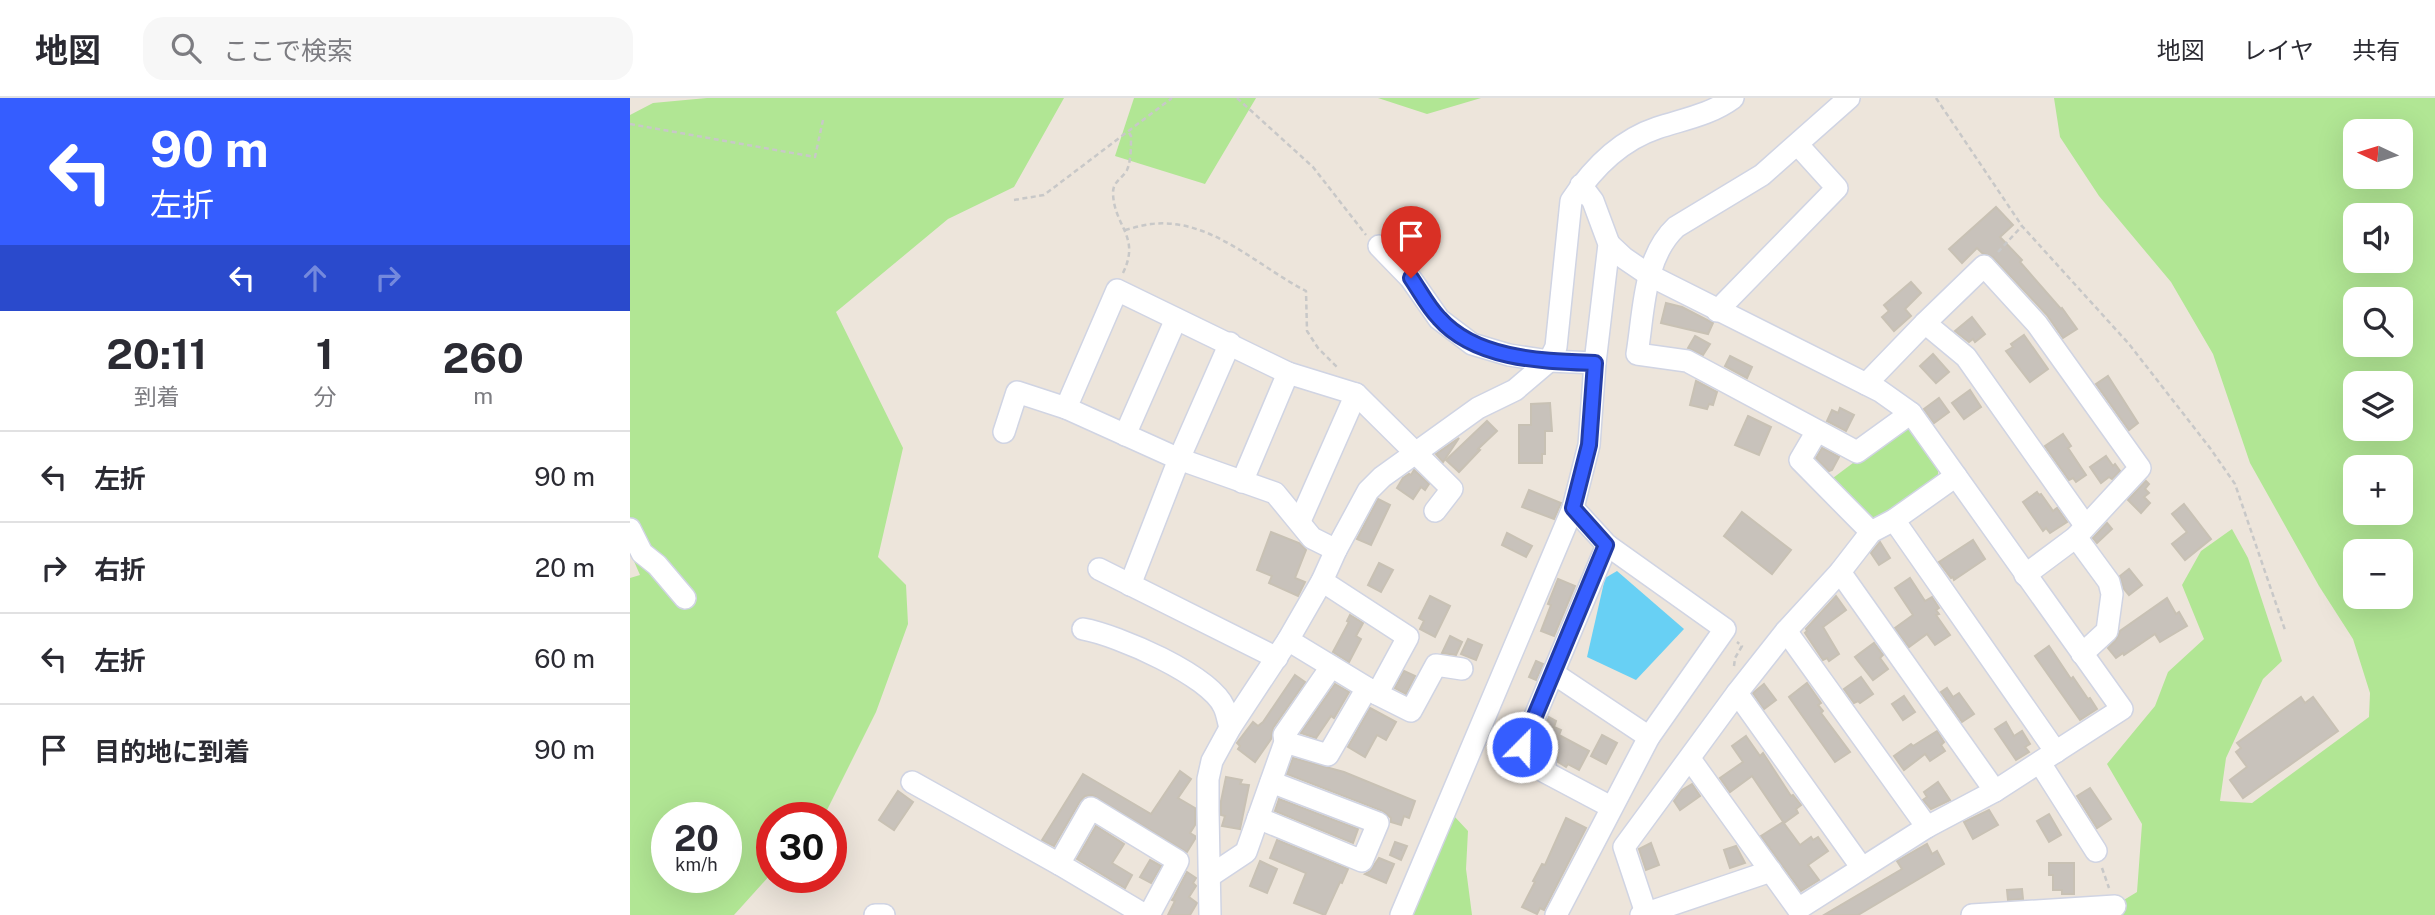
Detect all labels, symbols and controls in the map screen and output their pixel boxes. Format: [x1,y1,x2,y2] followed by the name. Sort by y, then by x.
[143,17,633,80] search box
[167,29,205,67] icon: search
[35,31,101,69] text: 地図
[223,35,353,66] text: ここで検索
[2157,36,2205,64] text: 地図
[2243,36,2314,64] text: レイヤ
[2352,36,2400,64] text: 共有
[2343,119,2413,189] north arrow
[2343,119,2413,609] map controls
[150,120,269,178] text: 90 m
[35,126,126,217] icon: left
[150,186,214,223] text: 左折
[2343,203,2413,273] button: sound
[1381,206,1441,278] pin
[1392,217,1430,255] icon: arrive
[223,259,261,297] icon: left
[296,259,334,297] icon: ahead
[369,259,407,297] icon: right
[2343,287,2413,357] button: search
[106,329,207,378] text: 20:11
[316,329,334,378] text: 1
[442,333,524,382] text: 260
[2343,371,2413,441] button: layers
[473,382,493,409] text: m
[134,383,180,410] text: 到着
[313,383,336,410] text: 分
[2343,455,2413,525] button: +
[35,458,73,496] icon: left
[534,461,595,492] text: 90 m
[94,463,146,494] text: 左折
[2343,539,2413,609] button: −
[35,549,73,587] icon: right
[535,552,595,583] text: 20 m
[94,554,146,585] text: 右折
[35,640,73,678] icon: left
[534,643,595,674] text: 60 m
[94,645,146,676] text: 左折
[1485,710,1559,784] position arrow
[35,731,73,769] icon: arrive
[534,734,595,765] text: 90 m
[94,736,250,767] text: 目的地に到着
[756,802,847,893] speed limit sign: 30
[674,818,719,859] text: 20
[675,854,718,875] text: km/h

